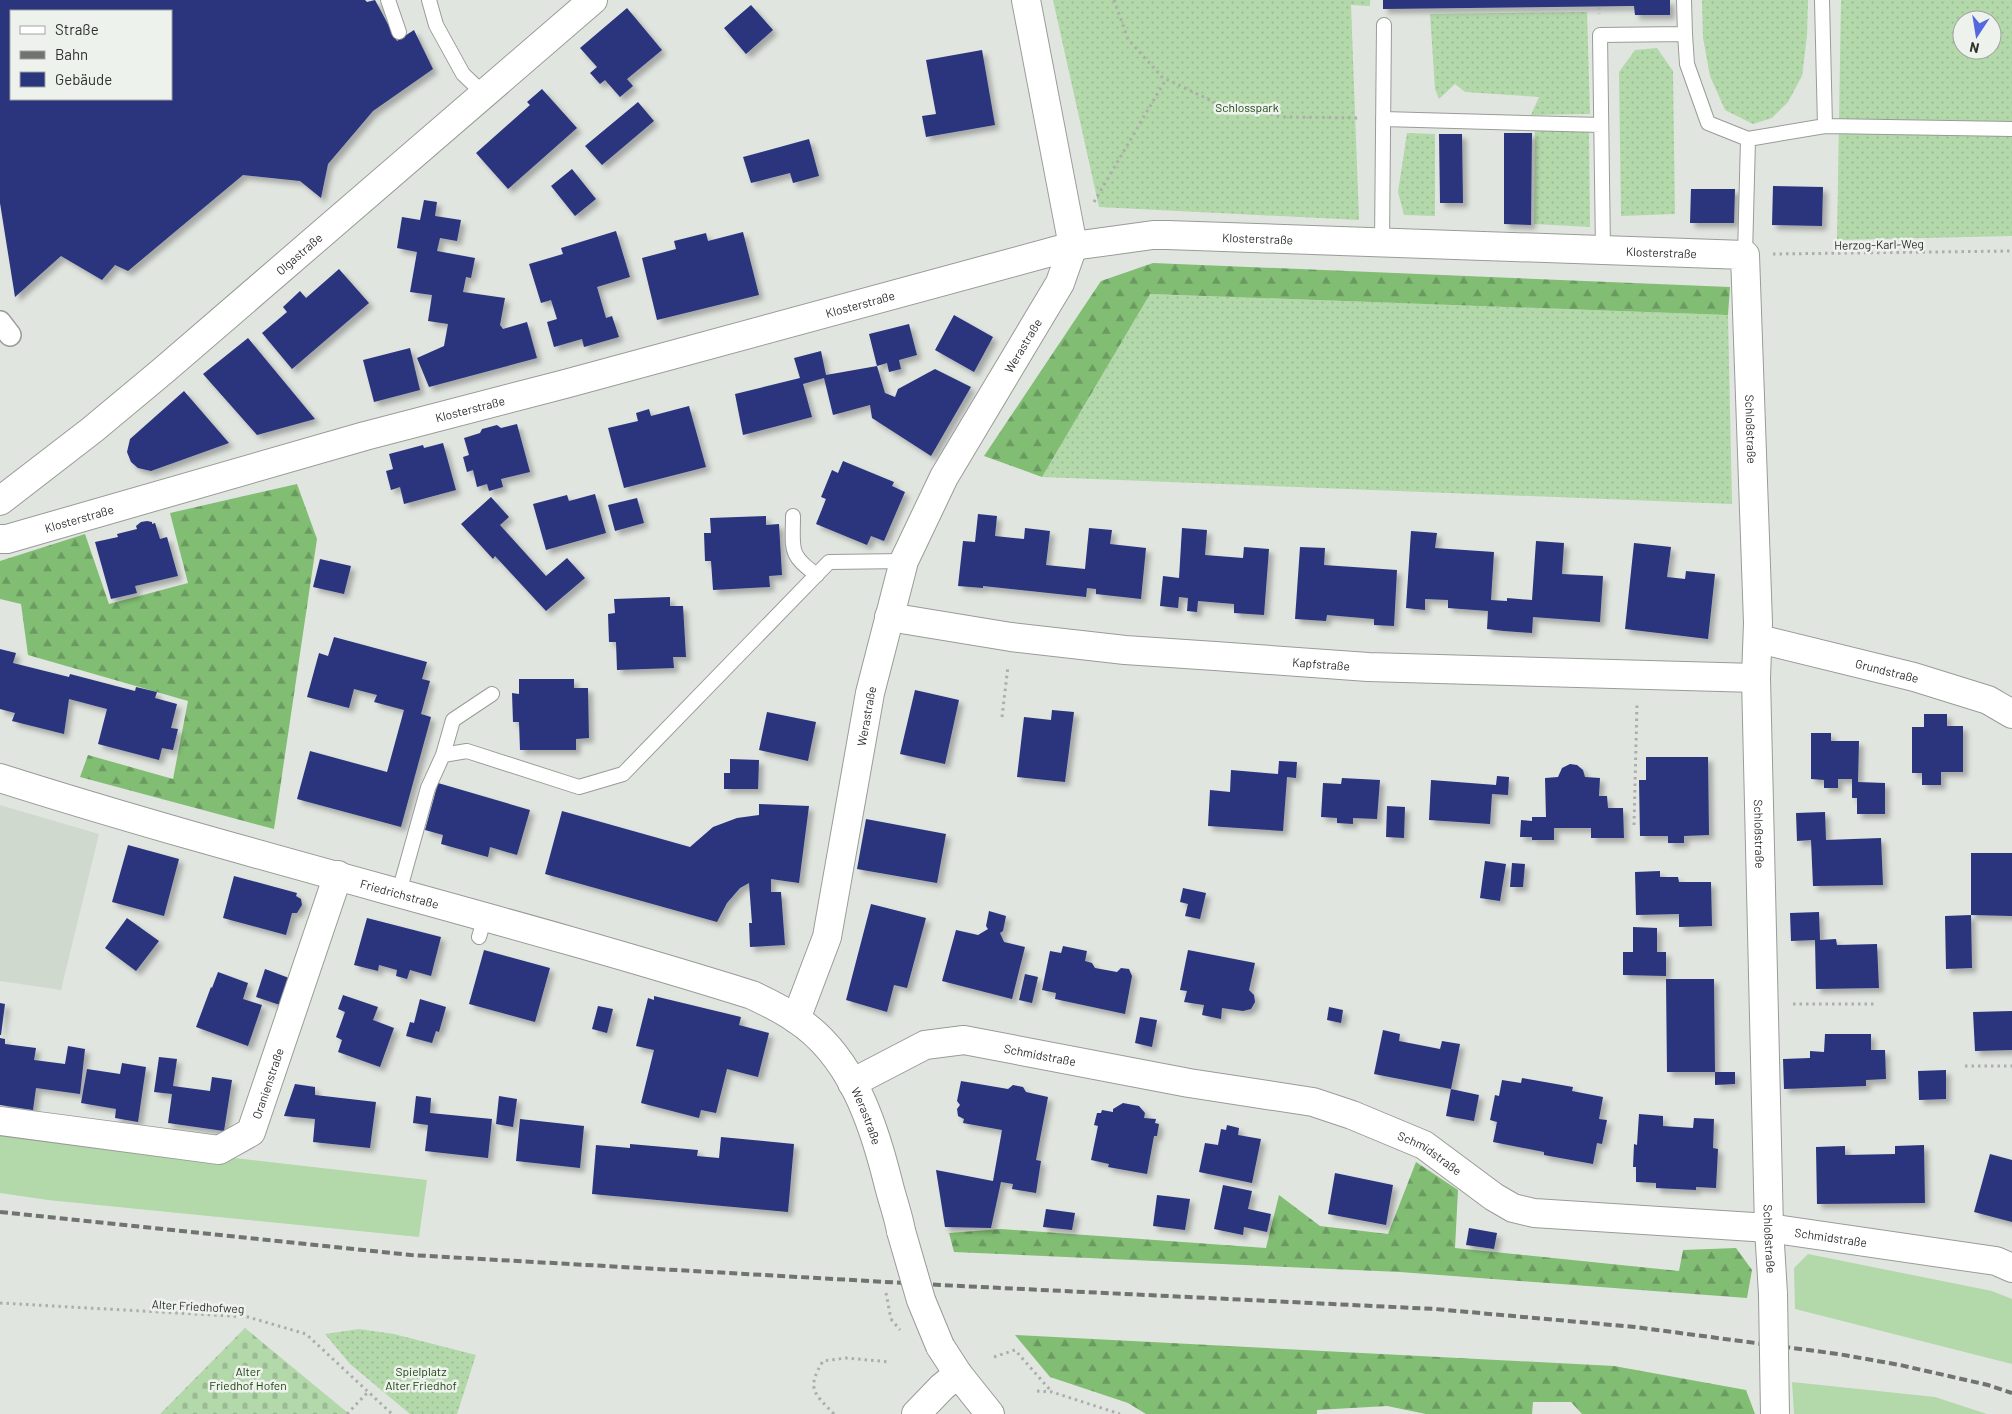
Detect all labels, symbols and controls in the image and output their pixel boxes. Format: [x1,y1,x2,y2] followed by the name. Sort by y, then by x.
[10,10,172,100] legend
[1952,10,2002,60] north arrow
[55,20,99,38] text: Straße
[1968,39,1981,57] text: N
[55,45,88,63] text: Bahn
[55,70,112,88] text: Gebäude
[1215,100,1279,114] park label: Schlosspark
[273,230,325,277] street label: Olgastraße
[1222,230,1293,246] street label: Klosterstraße
[1834,236,1924,252] street label: Herzog-Karl-Weg
[1626,244,1697,260] street label: Klosterstraße
[824,288,896,320] street label: Klosterstraße
[1001,316,1044,375] street label: Werastraße
[434,393,506,424] street label: Klosterstraße
[1743,394,1759,464] street label: Schloßstraße
[43,502,115,535] street label: Klosterstraße
[1292,655,1351,673] street label: Kapfstraße
[1854,656,1921,685] street label: Grundstraße
[854,685,878,747] street label: Werastraße
[1752,799,1768,869] street label: Schloßstraße
[359,876,441,911] street label: Friedrichstraße
[1003,1041,1077,1068] street label: Schmidstraße
[249,1046,286,1121] street label: Oranienstraße
[849,1085,884,1146] street label: Werastraße
[1396,1128,1465,1178] street label: Schmidstraße
[1761,1204,1779,1274] street label: Schloßstraße
[1794,1225,1868,1249] street label: Schmidstraße
[151,1297,245,1315] street label: Alter Friedhofweg
[209,1364,287,1392] park label: Alter Friedhof Hofen
[385,1364,457,1392] park label: Spielplatz Alter Friedhof

